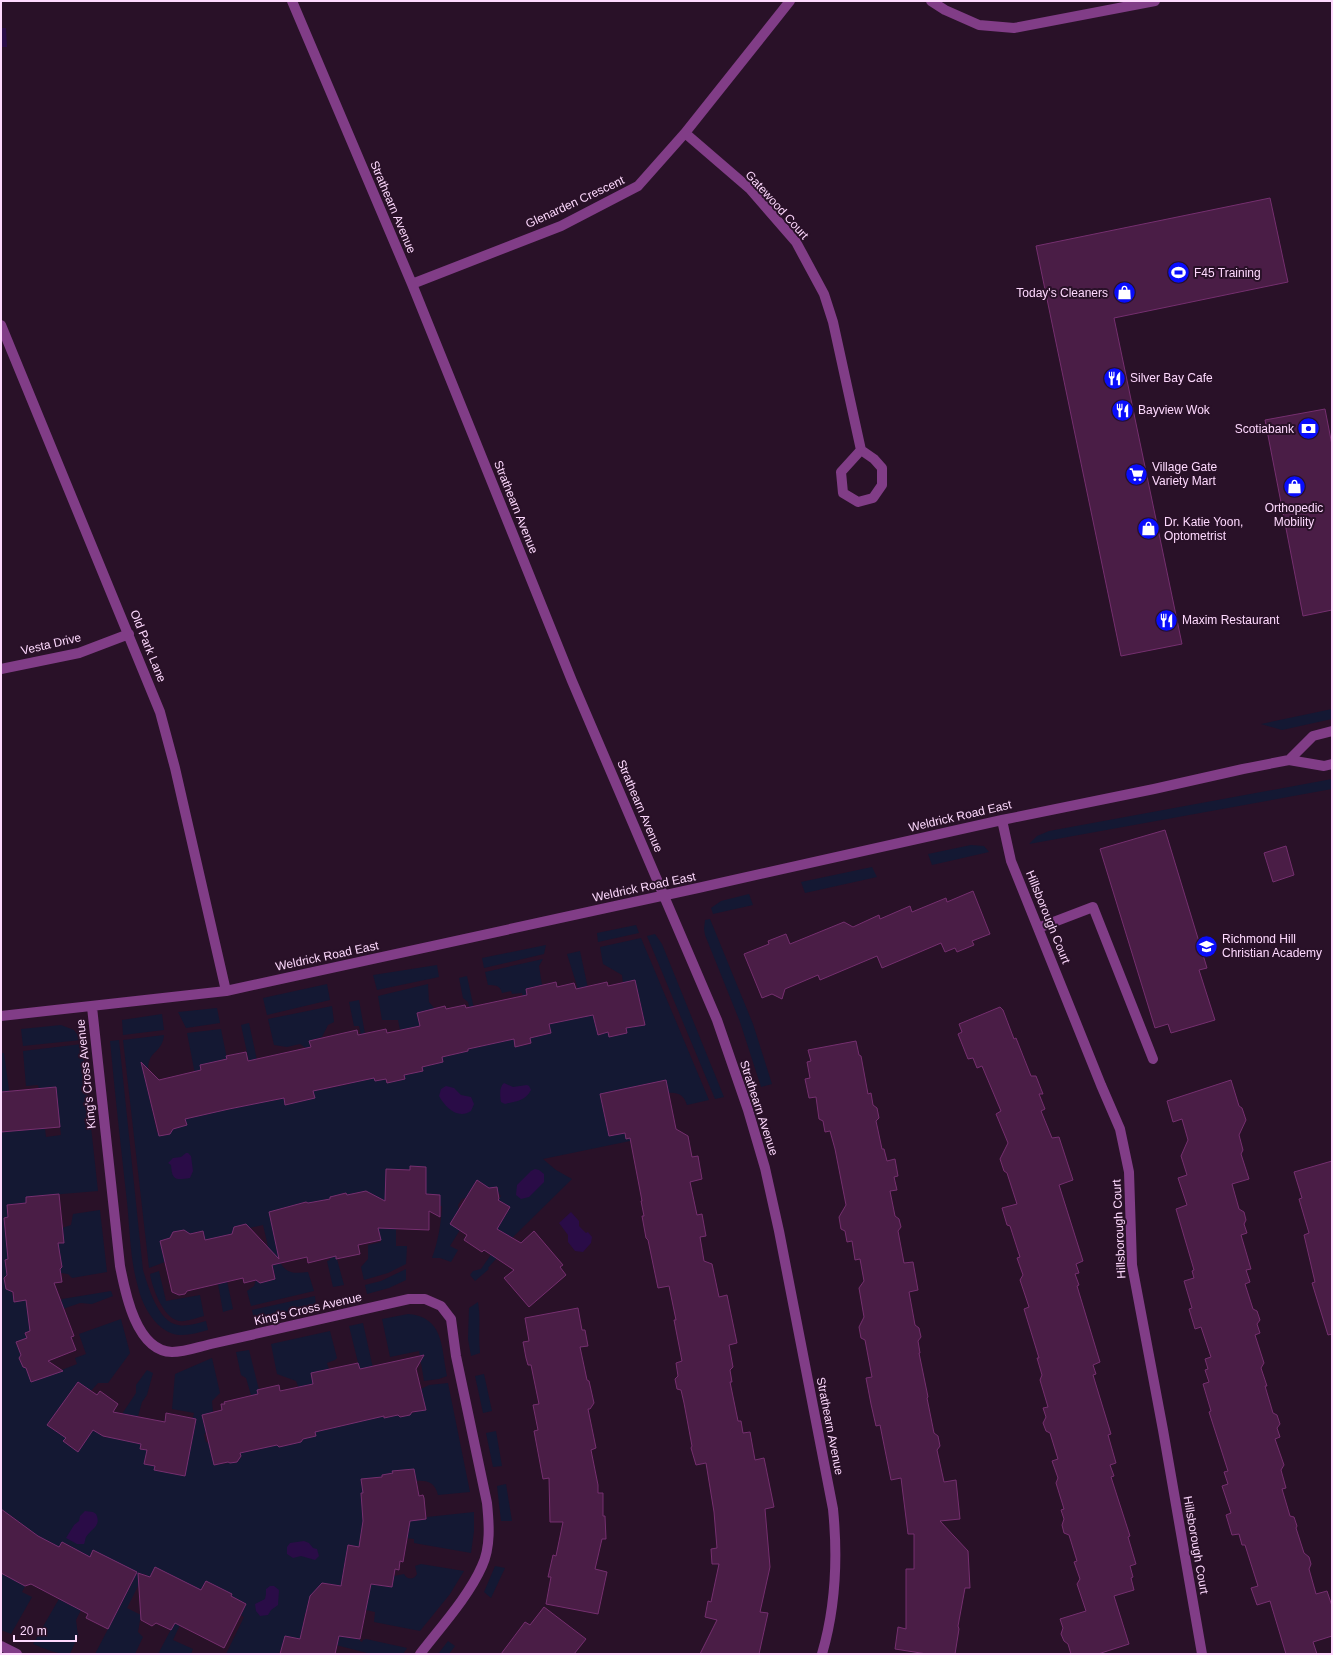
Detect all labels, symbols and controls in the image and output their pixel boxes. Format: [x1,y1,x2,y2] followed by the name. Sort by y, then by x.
[367,159,419,256] street label: Strathearn Avenue
[743,168,812,243] street label: Gatewood Court
[523,173,627,231] street label: Glenarden Crescent
[1166,260,1192,286] sports icon: F45 Training
[1194,266,1261,280] place label: F45 Training
[1111,280,1137,306] shop icon: Today's Cleaners
[1016,286,1108,300] place label: Today's Cleaners
[1101,365,1127,391] restaurant icon: Silver Bay Cafe
[1130,371,1213,385] place label: Silver Bay Cafe
[1110,397,1136,423] restaurant icon: Bayview Wok
[1138,403,1211,417] place label: Bayview Wok
[1296,416,1322,442] bank icon: Scotiabank
[1235,422,1295,436] place label: Scotiabank
[491,458,541,556] street label: Strathearn Avenue
[1152,460,1217,488] place label: Village Gate Variety Mart
[1124,461,1150,487] supermarket icon: Village Gate Variety Mart
[1281,474,1307,500] shop icon: Orthopedic Mobility
[1265,501,1323,529] place label: Orthopedic Mobility
[1164,515,1243,543] place label: Dr. Katie Yoon, Optometrist
[1135,516,1161,542] shop icon: Dr. Katie Yoon, Optometrist
[1153,607,1179,633] restaurant icon: Maxim Restaurant
[127,608,169,684] street label: Old Park Lane
[1182,613,1280,627] place label: Maxim Restaurant
[20,630,83,658] street label: Vesta Drive
[614,758,666,855] street label: Strathearn Avenue
[907,797,1013,835] street label: Weldrick Road East
[1023,868,1073,966] street label: Hillsborough Court
[591,869,698,905] street label: Weldrick Road East
[1222,932,1322,960] place label: Richmond Hill Christian Academy
[1193,933,1219,959] school or university icon: Richmond Hill Christian Academy
[274,938,381,974] street label: Weldrick Road East
[73,1018,99,1130] street label: King's Cross Avenue
[737,1059,781,1158] street label: Strathearn Avenue
[1109,1178,1129,1279] street label: Hillsborough Court
[253,1290,364,1328] street label: King's Cross Avenue
[814,1376,846,1476] street label: Strathearn Avenue
[1180,1495,1212,1596] street label: Hillsborough Court
[14,1617,76,1643] scale bar
[20,1624,47,1638] text: 20 m

